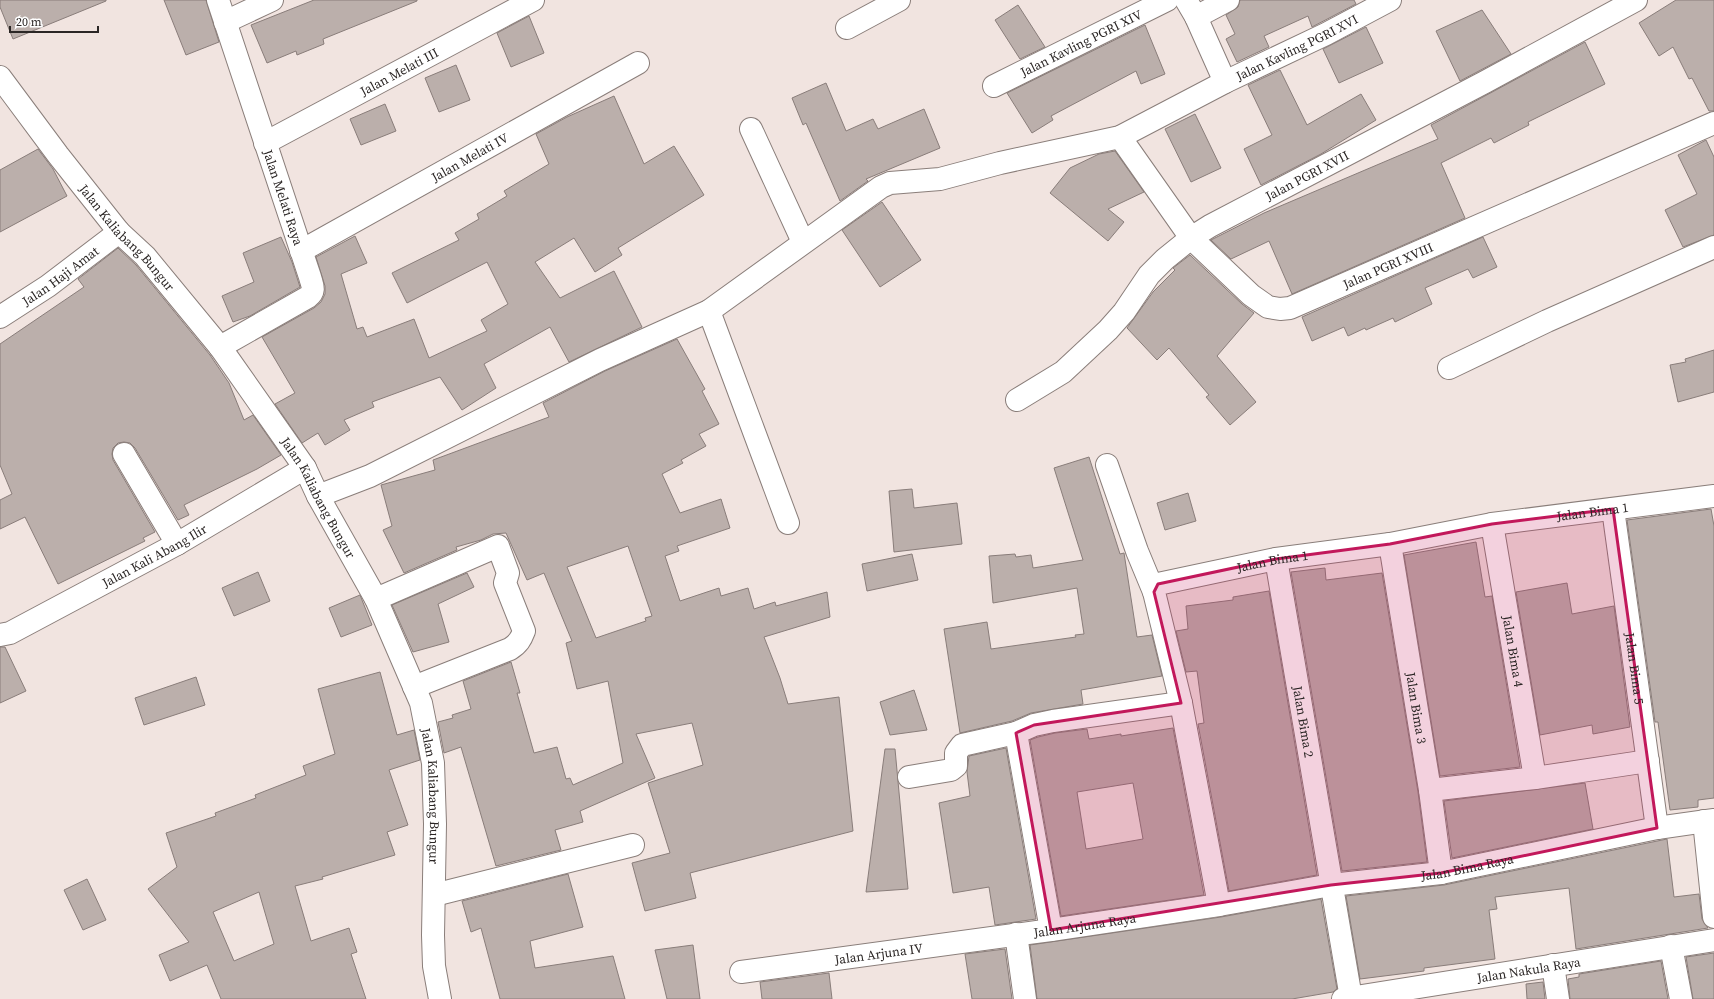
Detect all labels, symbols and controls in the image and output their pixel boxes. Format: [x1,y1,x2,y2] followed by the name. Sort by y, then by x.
[1016,5,1145,81] street label: Jalan Kavling PGRI XIV
[10,8,98,34] scale bar
[1232,10,1361,85] street label: Jalan Kavling PGRI XVI
[16,14,42,30] text: 20 m
[356,44,441,100] street label: Jalan Melati III
[427,129,511,186] street label: Jalan Melati IV
[259,146,307,248] street label: Jalan Melati Raya
[1261,146,1352,205] street label: Jalan PGRI XVII
[75,180,179,295] street label: Jalan Kaliabang Bungur
[1339,238,1436,293] street label: Jalan PGRI XVIII
[18,242,102,310] street label: Jalan Haji Amat
[277,433,360,562] street label: Jalan Kaliabang Bungur
[1555,498,1629,524] street label: Jalan Bima 1
[98,520,210,591] street label: Jalan Kali Abang Ilir
[1234,546,1309,576] street label: Jalan Bima 1
[1499,613,1528,689] street label: Jalan Bima 4
[1622,631,1648,705] street label: Jalan Bima 5
[1402,670,1431,745] street label: Jalan Bima 3
[1289,684,1318,759] street label: Jalan Bima 2
[417,725,444,865] street label: Jalan Kaliabang Bungur
[1419,850,1515,884] street label: Jalan Bima Raya
[1032,909,1138,941] street label: Jalan Arjuna Raya
[833,939,924,968] street label: Jalan Arjuna IV
[1475,953,1582,986] street label: Jalan Nakula Raya

